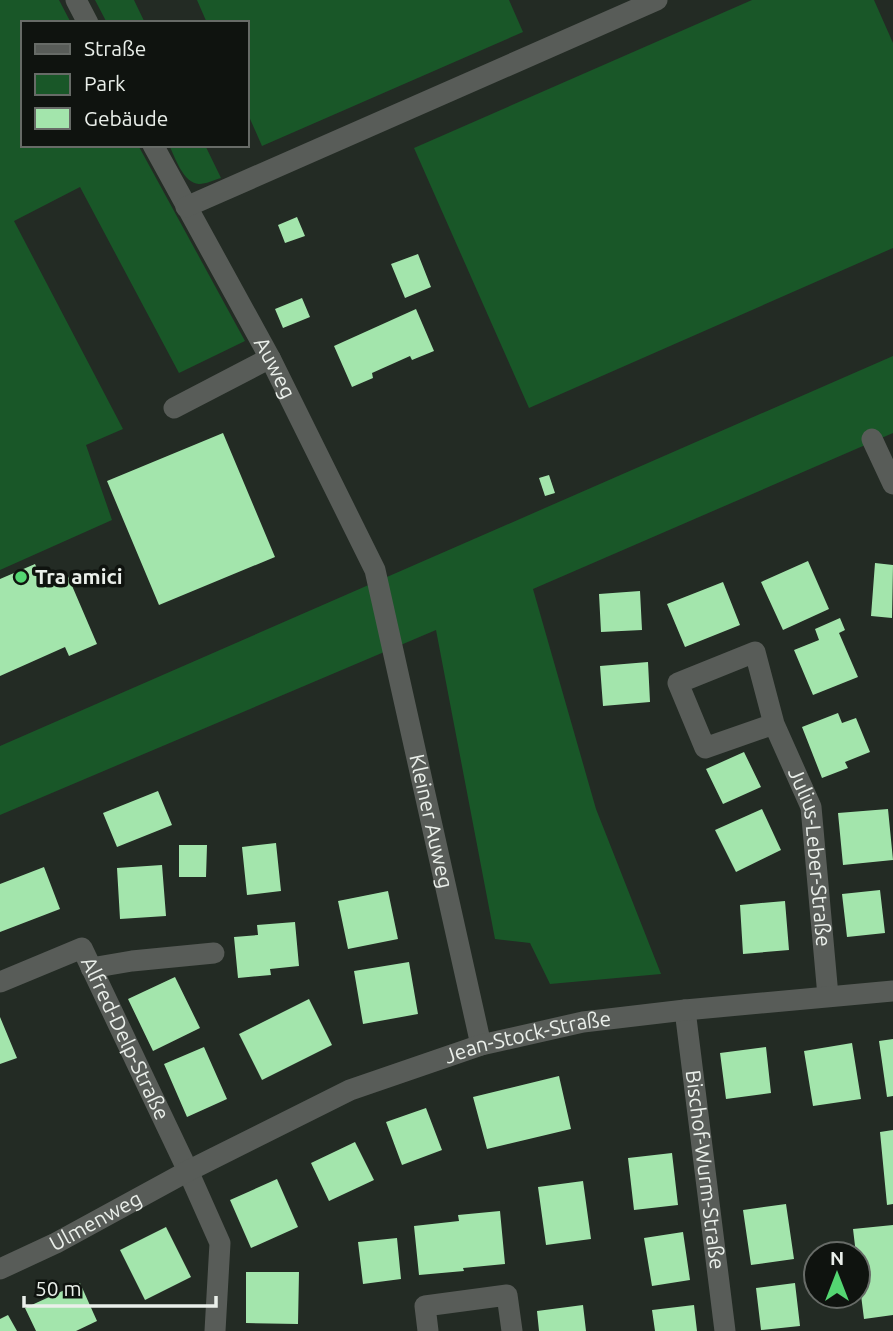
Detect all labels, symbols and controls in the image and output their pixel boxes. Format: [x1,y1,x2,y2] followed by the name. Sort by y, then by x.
[21,21,248,147] legend
[84,36,146,60] text: Straße
[84,71,126,95] text: Park
[84,106,168,130] text: Gebäude
[250,333,301,402] street label: Auweg
[35,564,123,588] place label: Tra amici
[13,569,29,585] marker: Tra amici
[405,752,459,890] street label: Kleiner Auweg
[784,763,837,948] street label: Julius-Leber-Straße
[77,953,175,1124] street label: Alfred-Delp-Straße
[441,1006,612,1068] street label: Jean-Stock-Straße
[682,1068,730,1271] street label: Bischof-Wurm-Straße
[45,1186,146,1255] street label: Ulmenweg
[802,1240,872,1310] north arrow
[830,1247,844,1269] text: N
[24,1264,217,1308] scale bar
[35,1276,82,1300] text: 50 m

